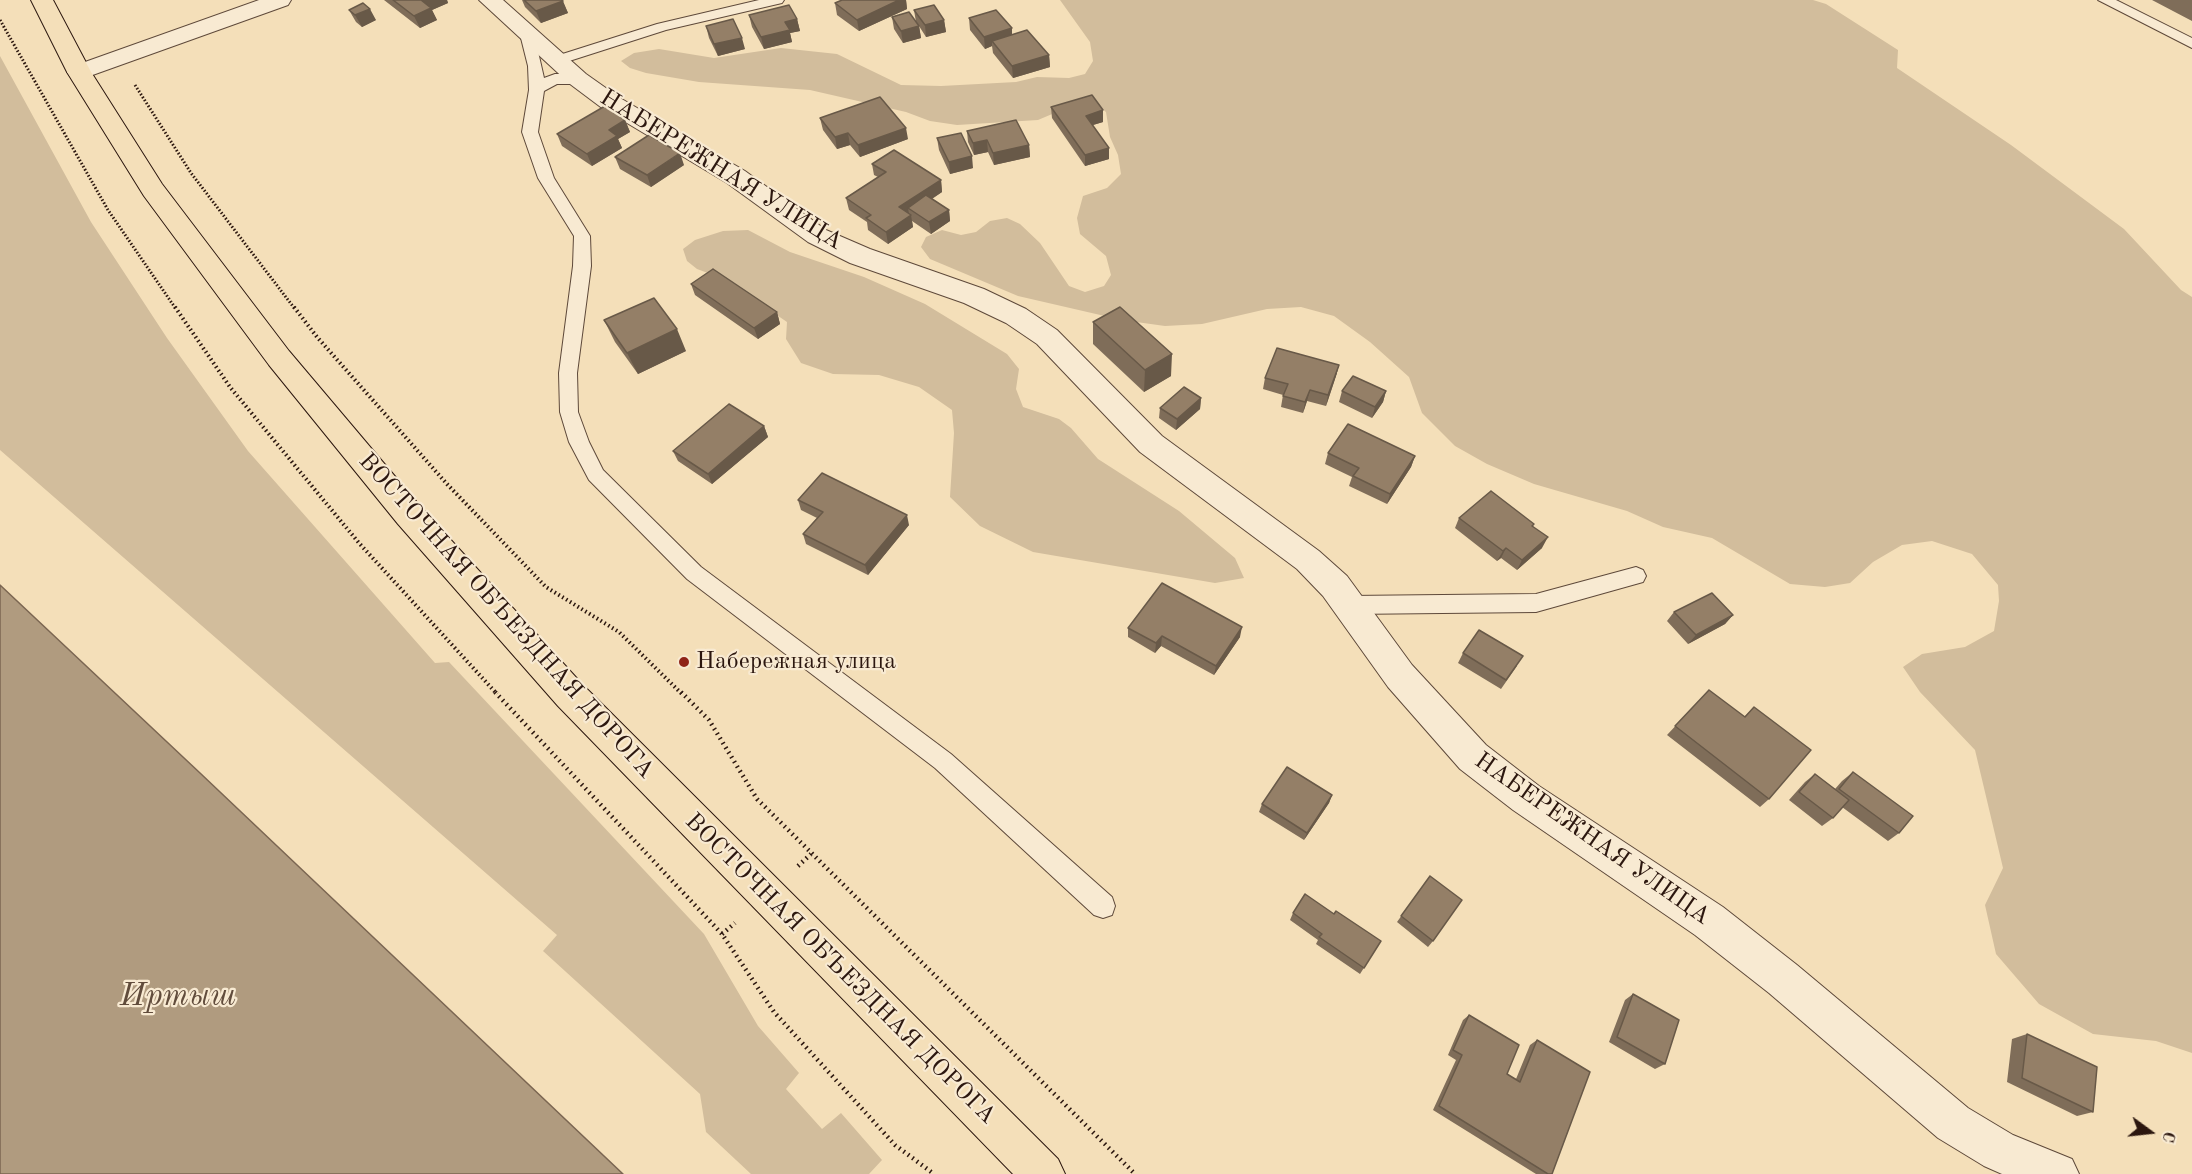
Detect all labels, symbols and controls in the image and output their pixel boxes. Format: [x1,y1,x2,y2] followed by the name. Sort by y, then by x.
[594,83,848,257] street label: НАБЕРЕЖНАЯ УЛИЦА
[352,447,660,785] street label: ВОСТОЧНАЯ ОБЪЕЗДНАЯ ДОРОГА
[696,648,896,676] place label: Набережная улица
[677,655,691,669] marker: Набережная улица
[1469,747,1715,931] street label: НАБЕРЕЖНАЯ УЛИЦА
[678,807,1002,1131] street label: ВОСТОЧНАЯ ОБЪЕЗДНАЯ ДОРОГА
[120,978,236,1016] water label: Иртыш
[2120,1102,2180,1162] north arrow
[2158,1129,2176,1144] text: С

